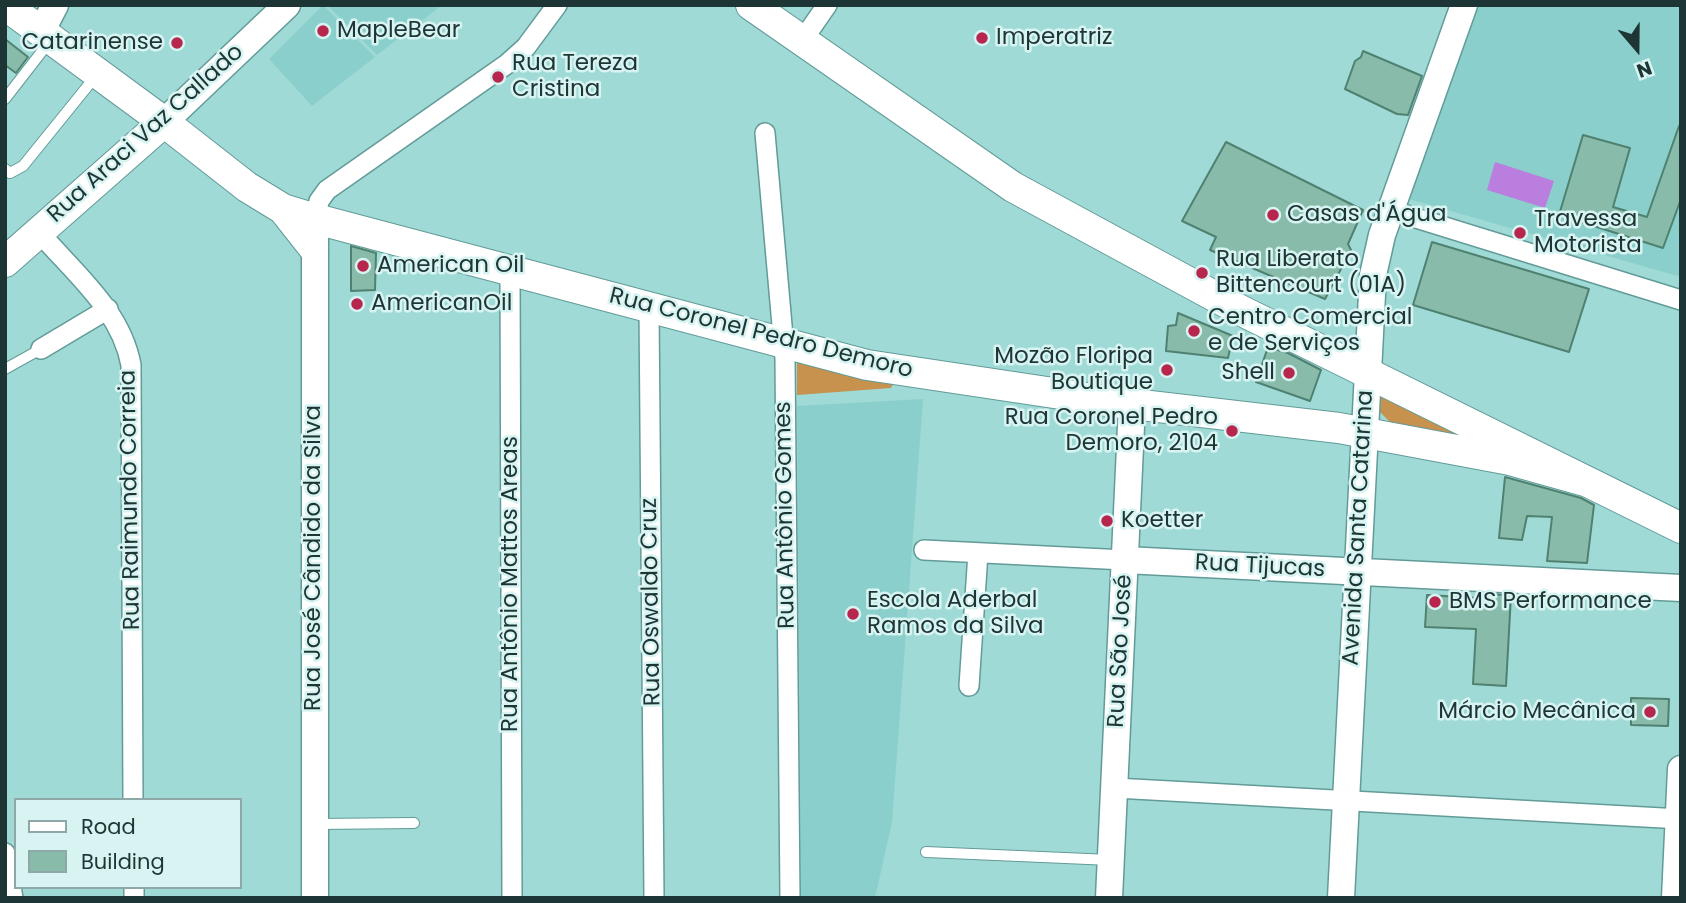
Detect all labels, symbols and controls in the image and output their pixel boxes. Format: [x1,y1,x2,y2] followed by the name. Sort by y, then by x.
[1602,14,1672,84] north arrow
[337,17,460,45] place label: MapleBear
[315,23,331,39] marker: MapleBear
[996,24,1112,52] place label: Imperatriz
[22,29,163,57] place label: Catarinense
[974,30,990,46] marker: Imperatriz
[169,35,185,51] marker: Catarinense
[42,39,250,229] street label: Rua Araci Vaz Callado
[512,50,638,104] place label: Rua Tereza Cristina
[1633,54,1656,84] text: N
[490,69,506,85] marker: Rua Tereza Cristina
[1287,201,1447,229] place label: Casas d'Água
[1534,206,1642,260] place label: Travessa Motorista
[1265,207,1281,223] marker: Casas d'Água
[1512,225,1528,241] marker: Travessa Motorista
[1216,246,1406,300] place label: Rua Liberato Bittencourt (01A)
[377,252,524,280] place label: American Oil
[355,258,371,274] marker: American Oil
[1194,265,1210,281] marker: Rua Liberato Bittencourt (01A)
[606,283,916,385] street label: Rua Coronel Pedro Demoro
[371,290,512,318] place label: AmericanOil
[349,296,365,312] marker: AmericanOil
[1208,304,1412,358] place label: Centro Comercial e de Serviços
[1186,323,1202,339] marker: Centro Comercial e de Serviços
[994,343,1153,397] place label: Mozão Floripa Boutique
[1221,359,1275,387] place label: Shell
[1159,362,1175,378] marker: Mozão Floripa Boutique
[1281,365,1297,381] marker: Shell
[115,370,147,630] street label: Rua Raimundo Correia
[1338,390,1380,666] street label: Avenida Santa Catarina
[770,401,802,629] street label: Rua Antônio Gomes
[1005,404,1218,458] place label: Rua Coronel Pedro Demoro, 2104
[300,405,328,711] street label: Rua José Cândido da Silva
[1224,423,1240,439] marker: Rua Coronel Pedro Demoro, 2104
[497,436,525,732] street label: Rua Antônio Mattos Areas
[636,498,668,706] street label: Rua Oswaldo Cruz
[1121,507,1203,535] place label: Koetter
[1099,513,1115,529] marker: Koetter
[1194,550,1326,584] street label: Rua Tijucas
[1103,574,1139,728] street label: Rua São José
[867,587,1044,641] place label: Escola Aderbal Ramos da Silva
[1449,588,1652,616] place label: BMS Performance
[1427,594,1443,610] marker: BMS Performance
[845,606,861,622] marker: Escola Aderbal Ramos da Silva
[1438,698,1636,726] place label: Márcio Mecânica
[1642,704,1658,720] marker: Márcio Mecânica
[14,798,242,889] legend
[81,812,136,841] text: Road
[81,847,165,876] text: Building

